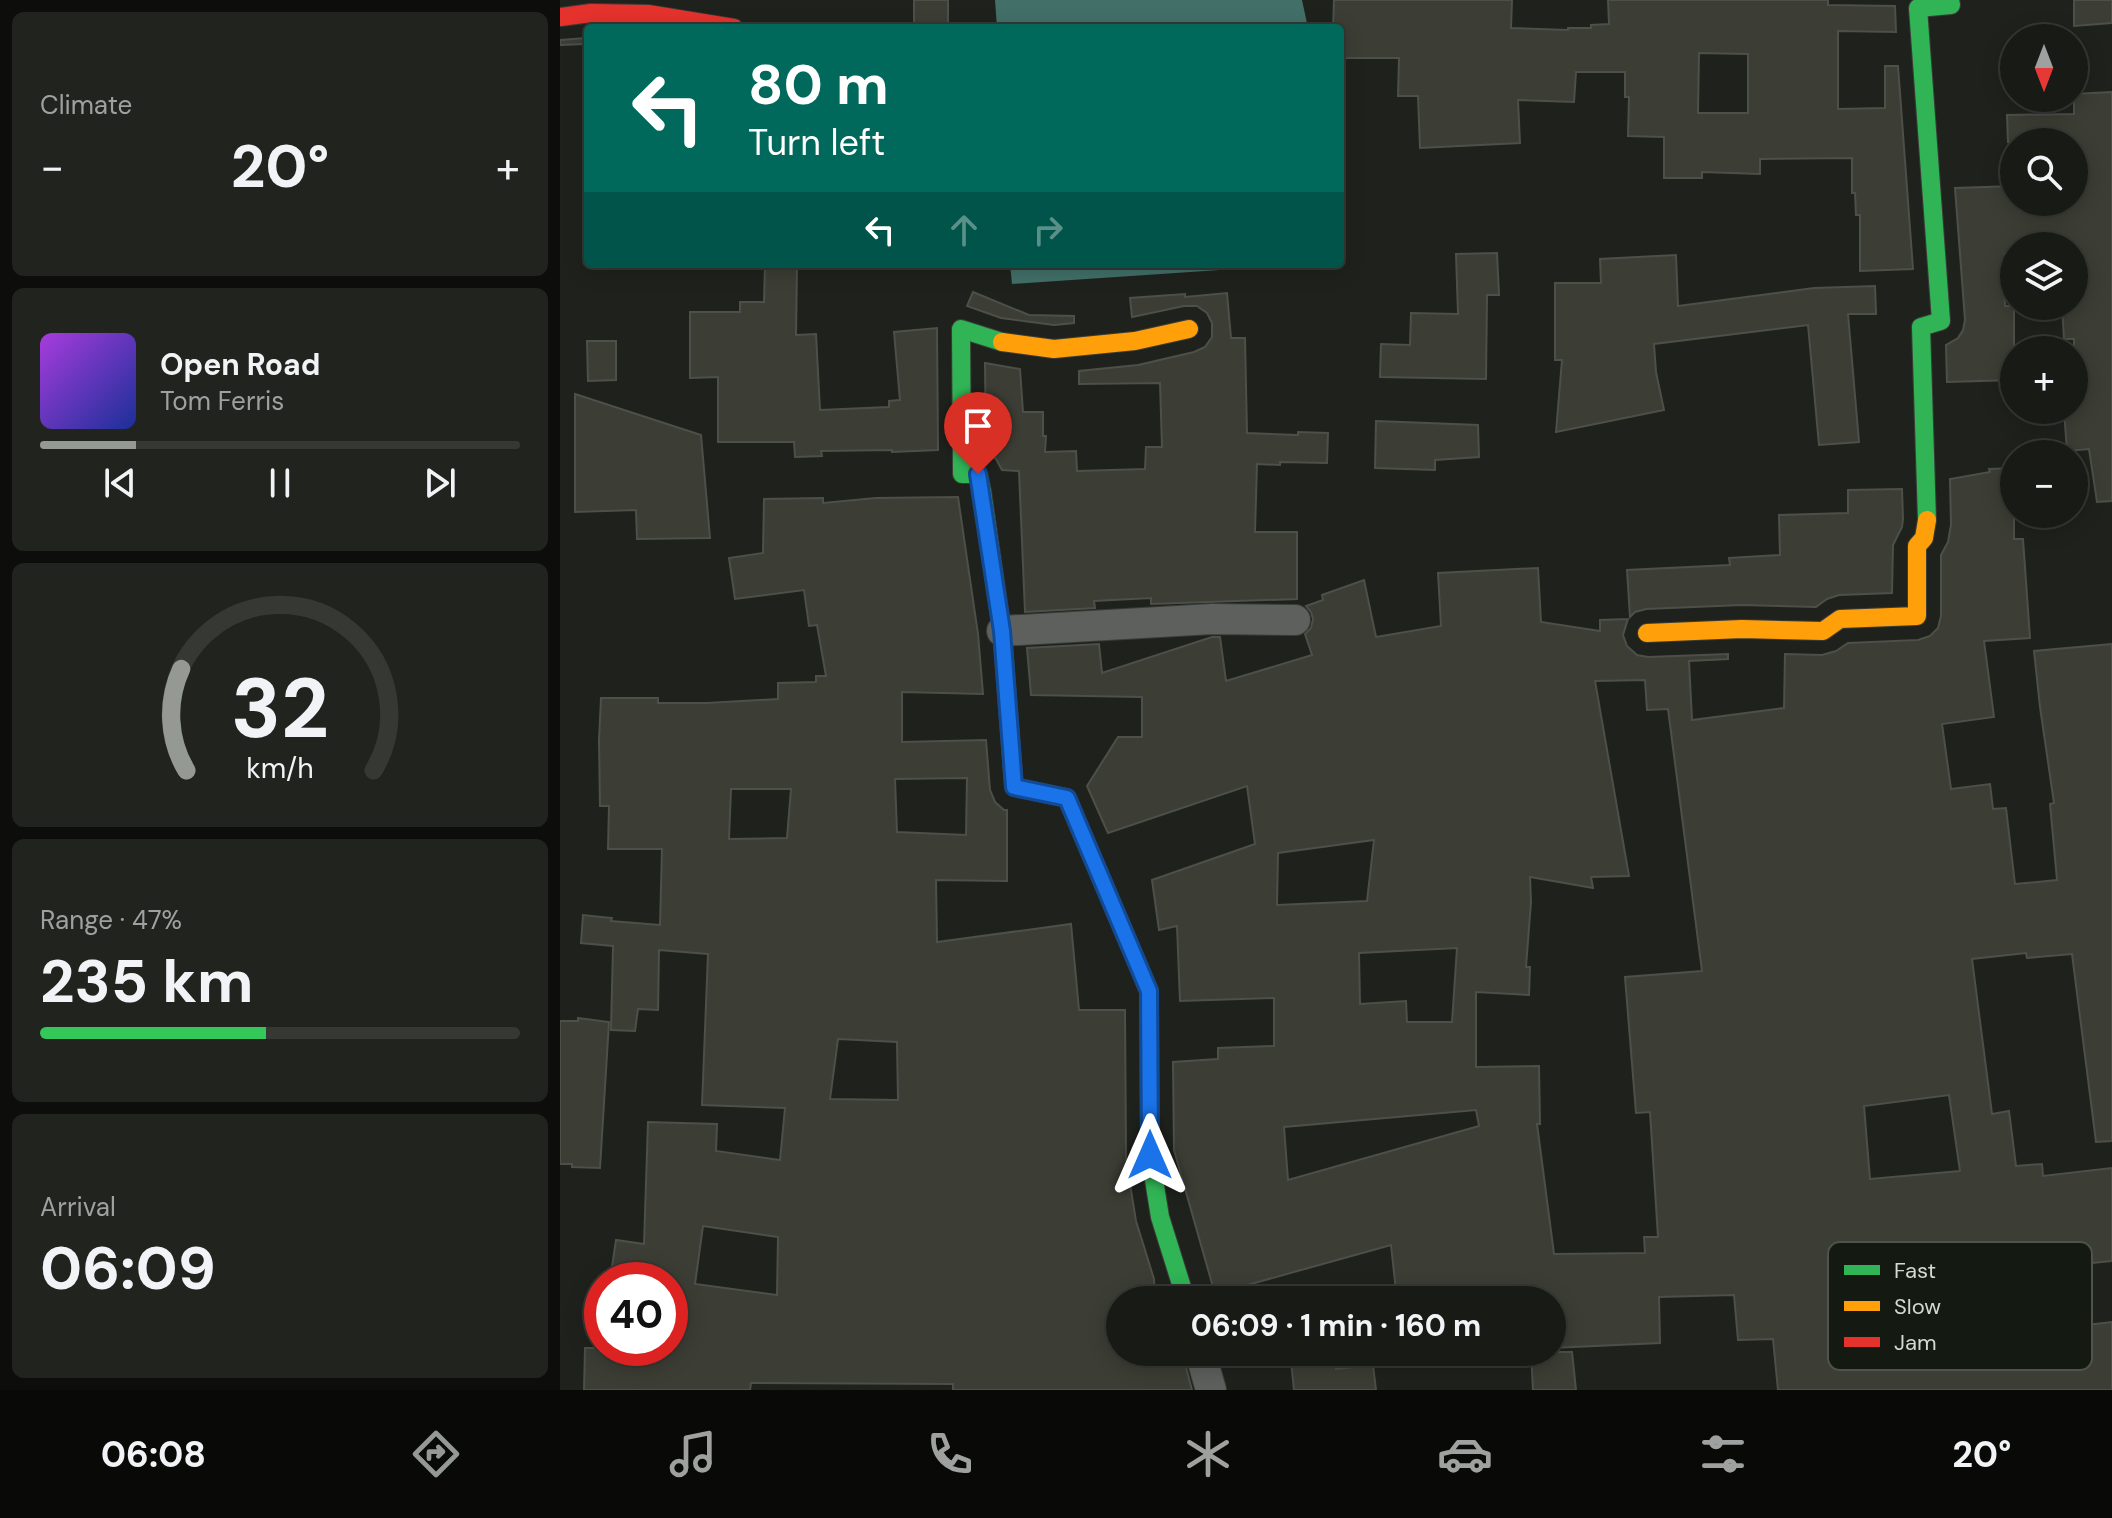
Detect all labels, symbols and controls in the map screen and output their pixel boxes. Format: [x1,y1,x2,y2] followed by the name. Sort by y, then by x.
[2000,24,2088,112] north arrow
[2000,24,2088,528] map controls
[748,48,889,121] text: 80 m
[616,56,720,160] icon: left
[40,88,132,122] text: Climate
[748,119,885,166] text: Turn left
[231,127,329,206] text: 20°
[2000,128,2088,216] button: search
[40,138,64,196] text: −
[496,138,520,196] text: +
[858,208,902,252] icon: left
[942,208,986,252] icon: ahead
[1026,208,1070,252] icon: right
[2000,232,2088,320] button: layers
[2000,336,2088,424] button: +
[160,345,320,384] text: Open Road
[160,384,284,418] text: Tom Ferris
[944,392,1012,474] pin
[956,404,1000,448] icon: arrive
[2000,440,2088,528] button: −
[98,461,142,505] icon: previous
[258,461,302,505] icon: pause
[418,461,462,505] icon: next
[231,654,329,763] text: 32
[246,750,314,787] text: km/h
[40,903,182,937] text: Range · 47%
[40,942,253,1021] text: 235 km
[1108,1113,1192,1197] position arrow
[40,1190,116,1224] text: Arrival
[40,1229,216,1308] text: 06:09
[1828,1242,2092,1370] legend
[1894,1256,1936,1285] text: Fast
[584,1262,688,1366] speed limit sign: 40
[1894,1292,1941,1321] text: Slow
[1191,1306,1481,1345] text: 06:09 · 1 min · 160 m
[1894,1328,1937,1357] text: Jam
[408,1426,464,1482] icon: directions
[665,1426,721,1482] icon: music
[922,1426,978,1482] icon: phone
[1180,1426,1236,1482] icon: climate
[1437,1426,1493,1482] icon: car
[1695,1426,1751,1482] icon: filters
[101,1431,206,1478] text: 06:08
[1952,1431,2011,1478] text: 20°

